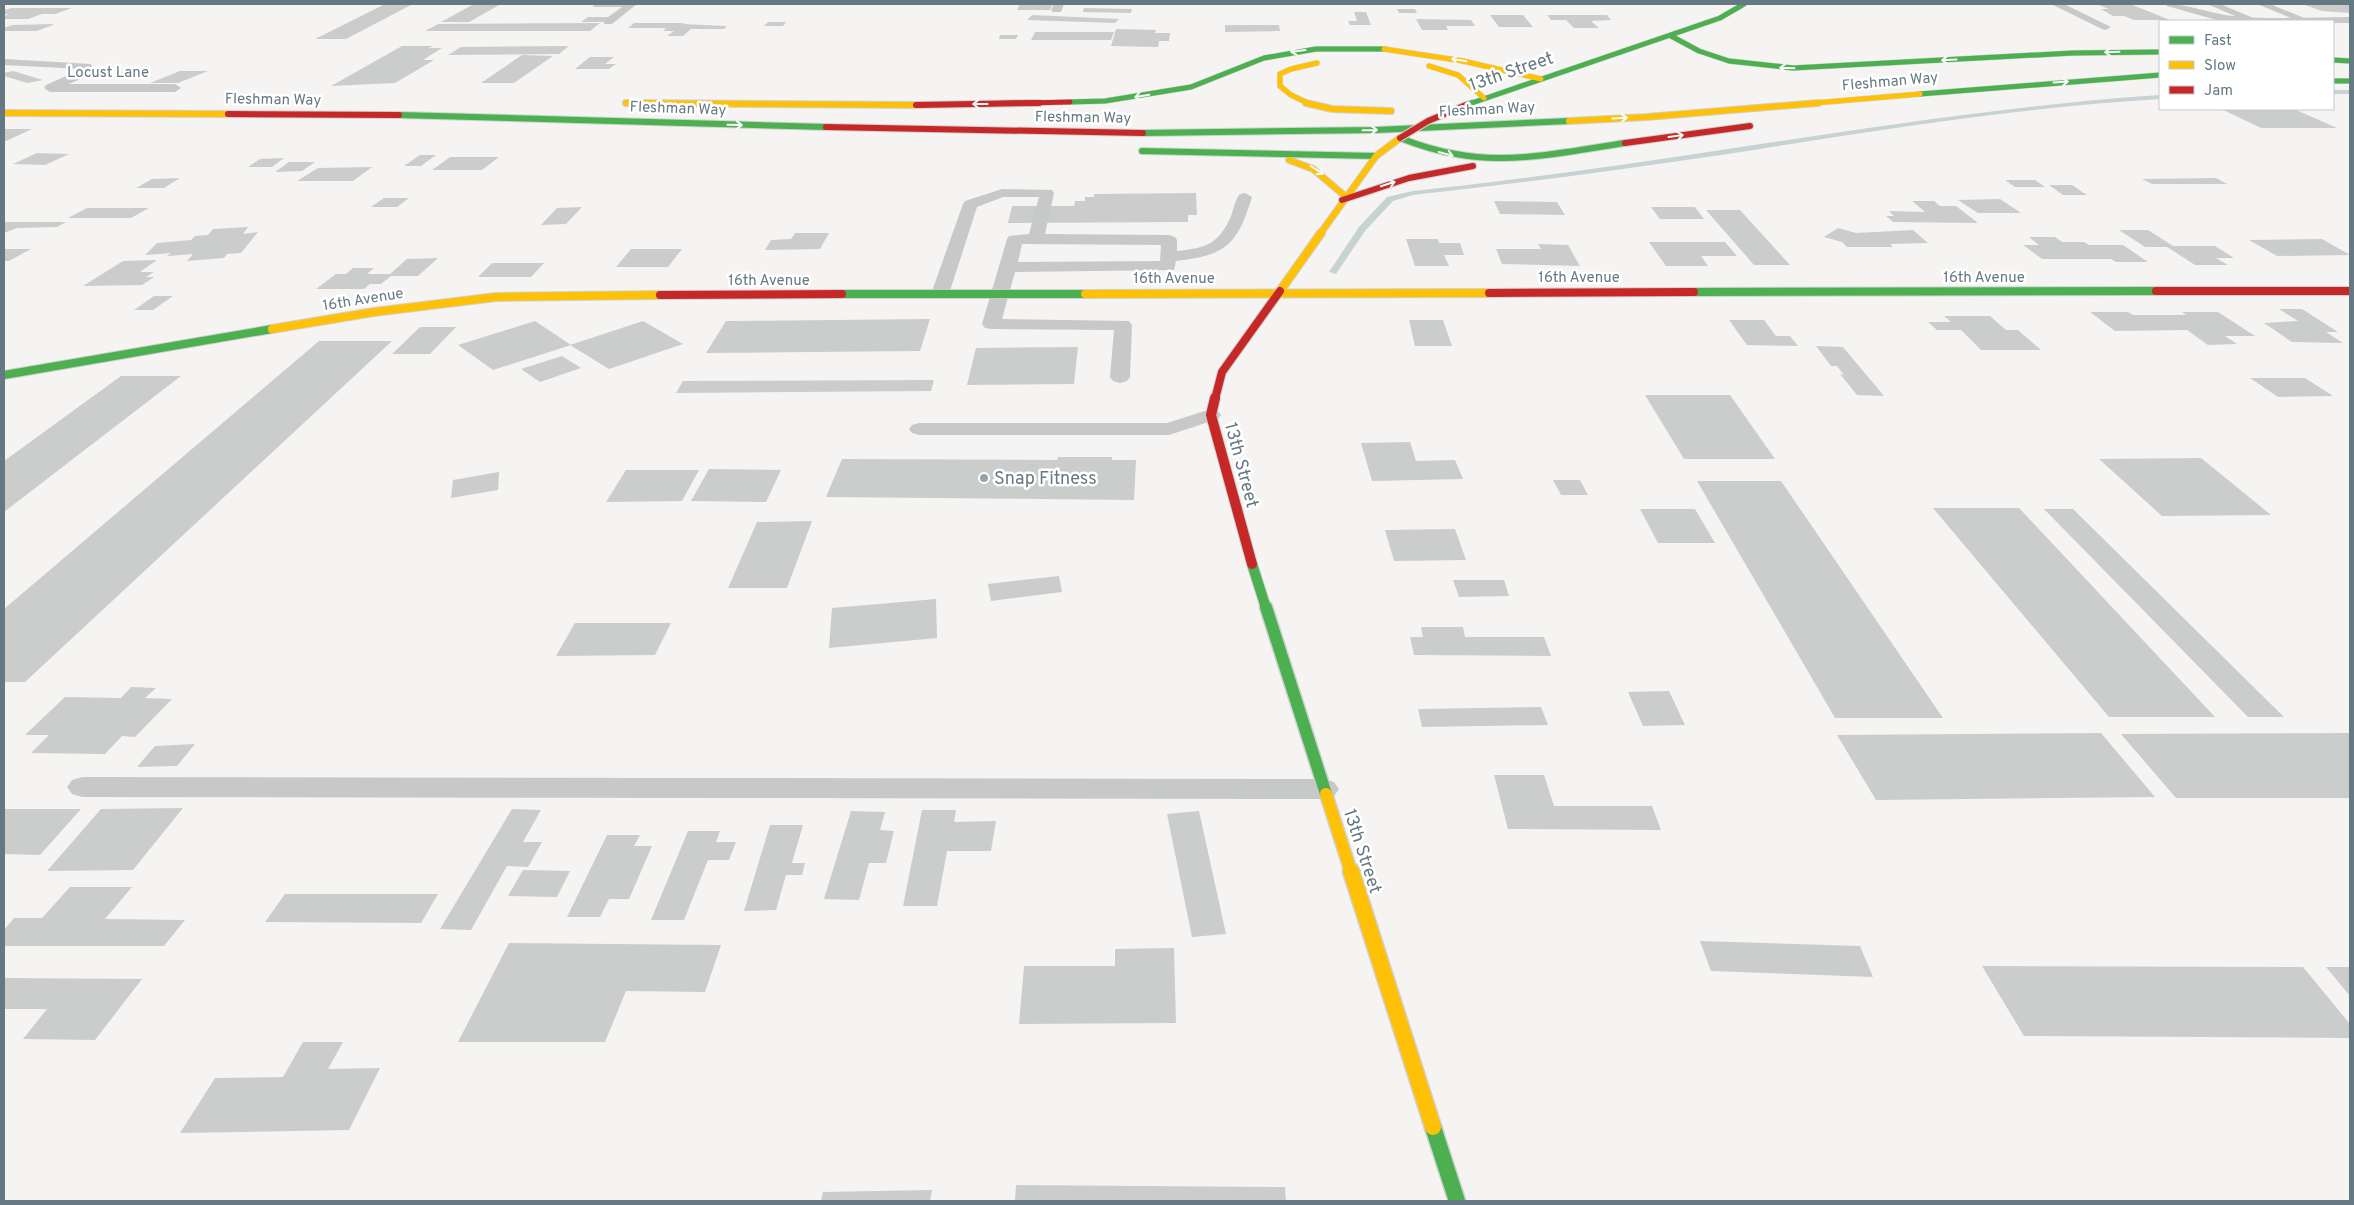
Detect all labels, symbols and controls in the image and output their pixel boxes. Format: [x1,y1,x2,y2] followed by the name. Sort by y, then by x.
[2159,20,2334,110] legend
[2204,32,2232,51] text: Fast
[1290,46,1306,56] one-way arrow
[1466,47,1557,98] street label: 13th Street
[2104,47,2120,57] one-way arrow
[1451,55,1467,65] one-way arrow
[1941,55,1957,64] one-way arrow
[2204,57,2236,76] text: Slow
[1779,63,1795,72] one-way arrow
[67,64,149,83] street label: Locust Lane
[1841,69,1939,96] street label: Fleshman Way
[2052,78,2068,87] one-way arrow
[2204,82,2233,101] text: Jam
[225,90,321,111] street label: Fleshman Way
[1135,91,1151,101] one-way arrow
[629,98,727,121] street label: Fleshman Way
[1438,98,1536,123] street label: Fleshman Way
[973,99,989,109] one-way arrow
[1035,108,1131,129] street label: Fleshman Way
[1611,114,1627,123] one-way arrow
[726,120,743,130] one-way arrow
[1362,125,1378,134] one-way arrow
[1668,130,1684,140] one-way arrow
[1437,150,1453,160] one-way arrow
[1309,166,1323,176] one-way arrow
[1380,179,1395,188] one-way arrow
[1538,269,1620,288] street label: 16th Avenue
[1943,269,2025,288] street label: 16th Avenue
[1133,270,1215,289] street label: 16th Avenue
[728,272,810,291] street label: 16th Avenue
[322,285,405,316] street label: 16th Avenue
[1218,420,1263,511] street label: 13th Street
[994,468,1097,491] place label: Snap Fitness
[978,472,990,484] marker: Snap Fitness
[1337,806,1386,897] street label: 13th Street

